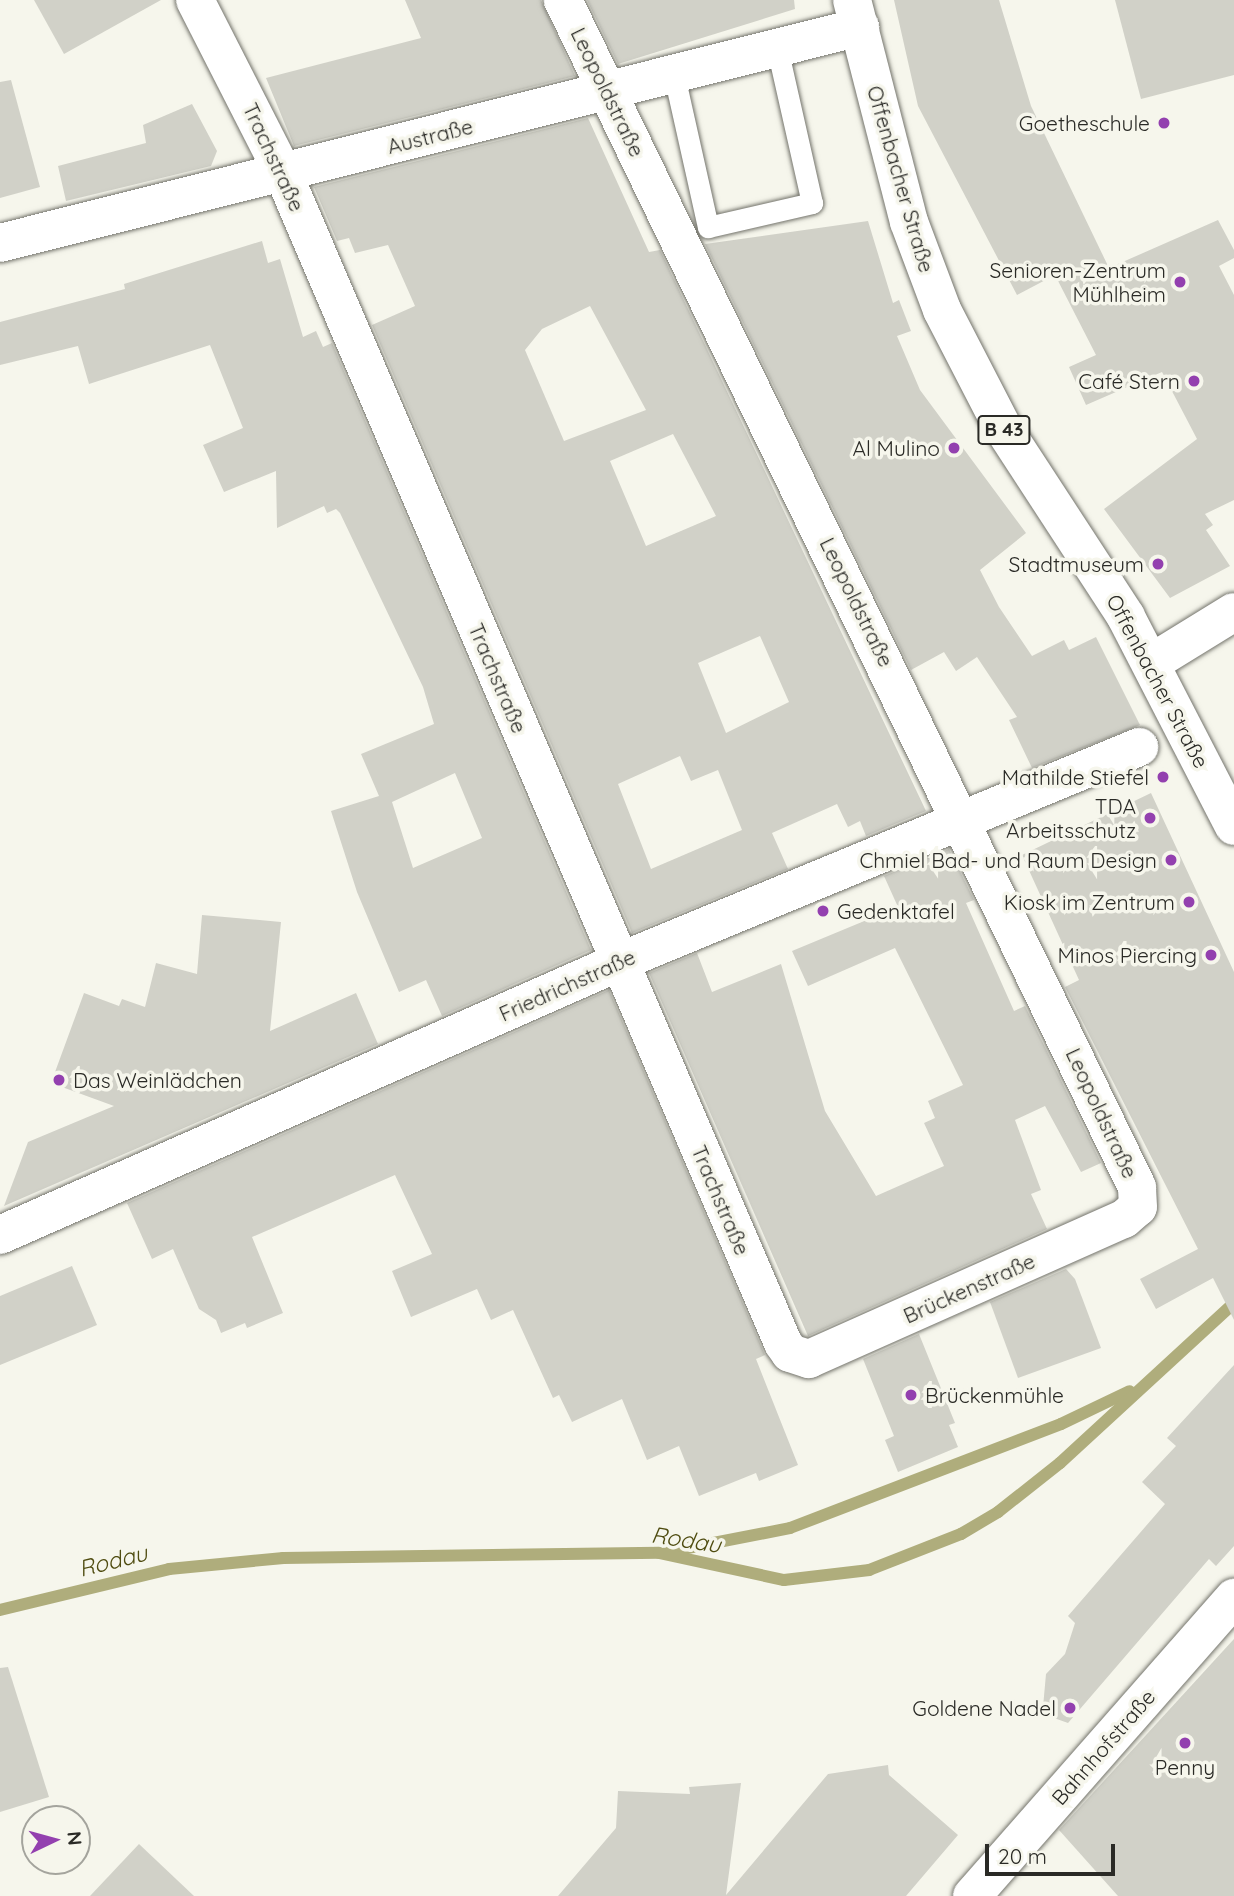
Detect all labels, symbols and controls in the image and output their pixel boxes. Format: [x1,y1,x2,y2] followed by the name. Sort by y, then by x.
[566,23,650,161] street label: Leopoldstraße
[862,83,940,275] street label: Offenbacher Straße
[238,99,310,215] street label: Trachstraße
[1019,110,1150,136] place label: Goetheschule
[385,113,475,159] street label: Austraße
[1156,115,1172,131] marker: Goetheschule
[989,257,1166,307] place label: Senioren-Zentrum Mühlheim
[1172,274,1188,290] marker: Senioren-Zentrum Mühlheim
[1078,368,1180,394] place label: Café Stern
[1186,373,1202,389] marker: Café Stern
[976,414,1032,446] road number: B 43
[852,435,940,461] place label: Al Mulino
[946,440,962,456] marker: Al Mulino
[815,533,899,671] street label: Leopoldstraße
[1009,551,1144,577] place label: Stadtmuseum
[1150,556,1166,572] marker: Stadtmuseum
[1102,590,1214,772] street label: Offenbacher Straße
[464,619,532,737] street label: Trachstraße
[1002,764,1149,790] place label: Mathilde Stiefel
[1155,769,1171,785] marker: Mathilde Stiefel
[1006,793,1136,843] place label: TDA Arbeitsschutz
[1142,810,1158,826] marker: TDA Arbeitsschutz
[859,847,1157,873] place label: Chmiel Bad- und Raum Design
[1163,852,1179,868] marker: Chmiel Bad- und Raum Design
[1004,889,1175,915] place label: Kiosk im Zentrum
[1181,894,1197,910] marker: Kiosk im Zentrum
[837,898,955,924] place label: Gedenktafel
[815,903,831,919] marker: Gedenktafel
[1058,942,1197,968] place label: Minos Piercing
[495,944,639,1026] street label: Friedrichstraße
[1203,947,1219,963] marker: Minos Piercing
[1061,1044,1143,1182] street label: Leopoldstraße
[73,1067,242,1093] place label: Das Weinlädchen
[51,1072,67,1088] marker: Das Weinlädchen
[687,1141,755,1259] street label: Trachstraße
[899,1248,1039,1328] street label: Brückenstraße
[925,1382,1064,1408] place label: Brückenmühle
[903,1387,919,1403] marker: Brückenmühle
[649,1521,723,1559] water label: Rodau
[76,1539,150,1583] water label: Rodau
[1046,1684,1160,1810] street label: Bahnhofstraße
[912,1695,1056,1721] place label: Goldene Nadel
[1062,1700,1078,1716] marker: Goldene Nadel
[1177,1735,1193,1751] marker: Penny
[1155,1754,1215,1780] place label: Penny
[21,1805,91,1875] north arrow
[989,1829,1118,1873] scale bar
[62,1830,87,1846] text: N
[998,1843,1047,1869] text: 20 m

